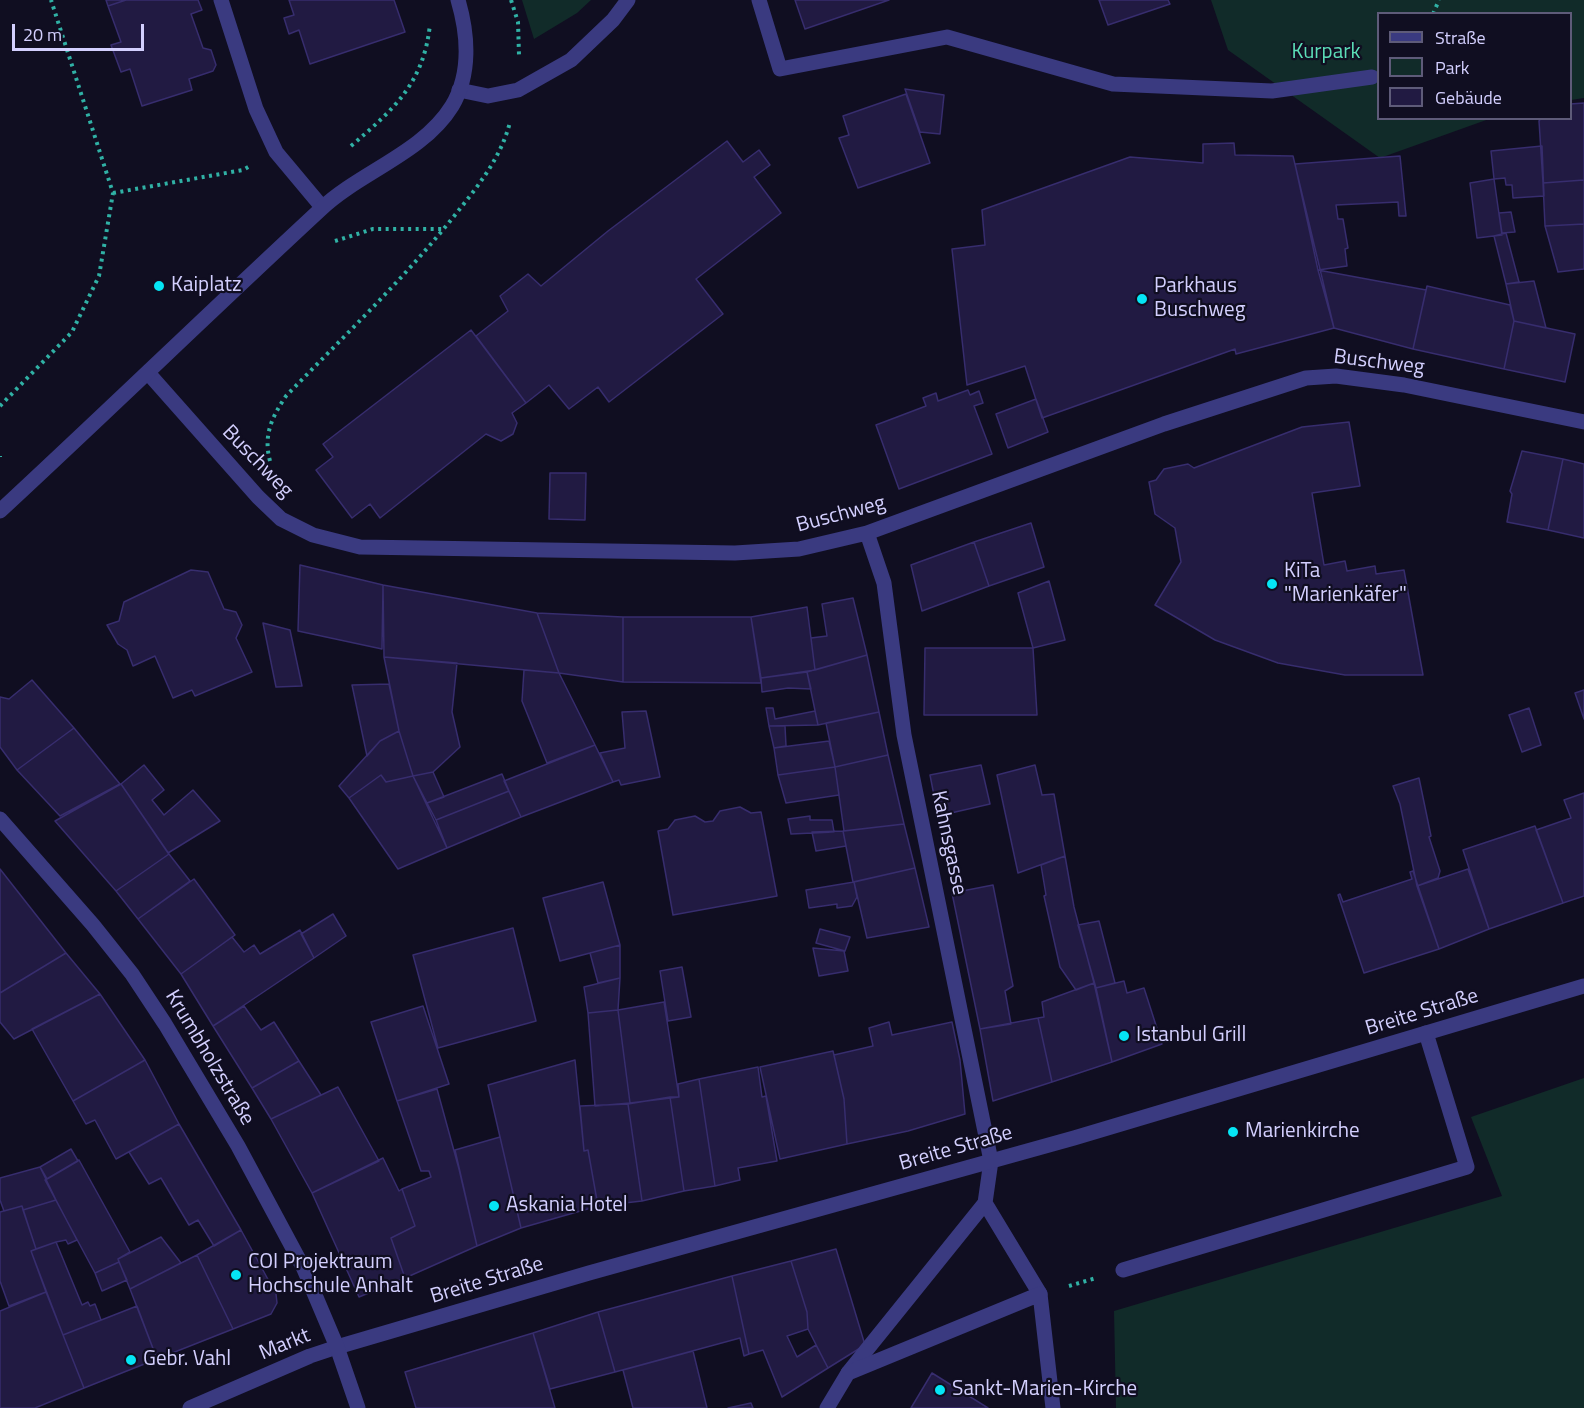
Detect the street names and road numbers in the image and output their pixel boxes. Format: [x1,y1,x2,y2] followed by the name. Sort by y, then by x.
[1332,345,1426,381] street label: Buschweg
[216,420,298,504] street label: Buschweg
[794,491,888,539] street label: Buschweg
[925,788,971,898] street label: Kahnsgasse
[1362,984,1482,1042] street label: Breite Straße
[159,986,259,1130] street label: Krumbholzstraße
[896,1121,1016,1177] street label: Breite Straße
[427,1252,547,1310] street label: Breite Straße
[256,1323,314,1367] street label: Markt

